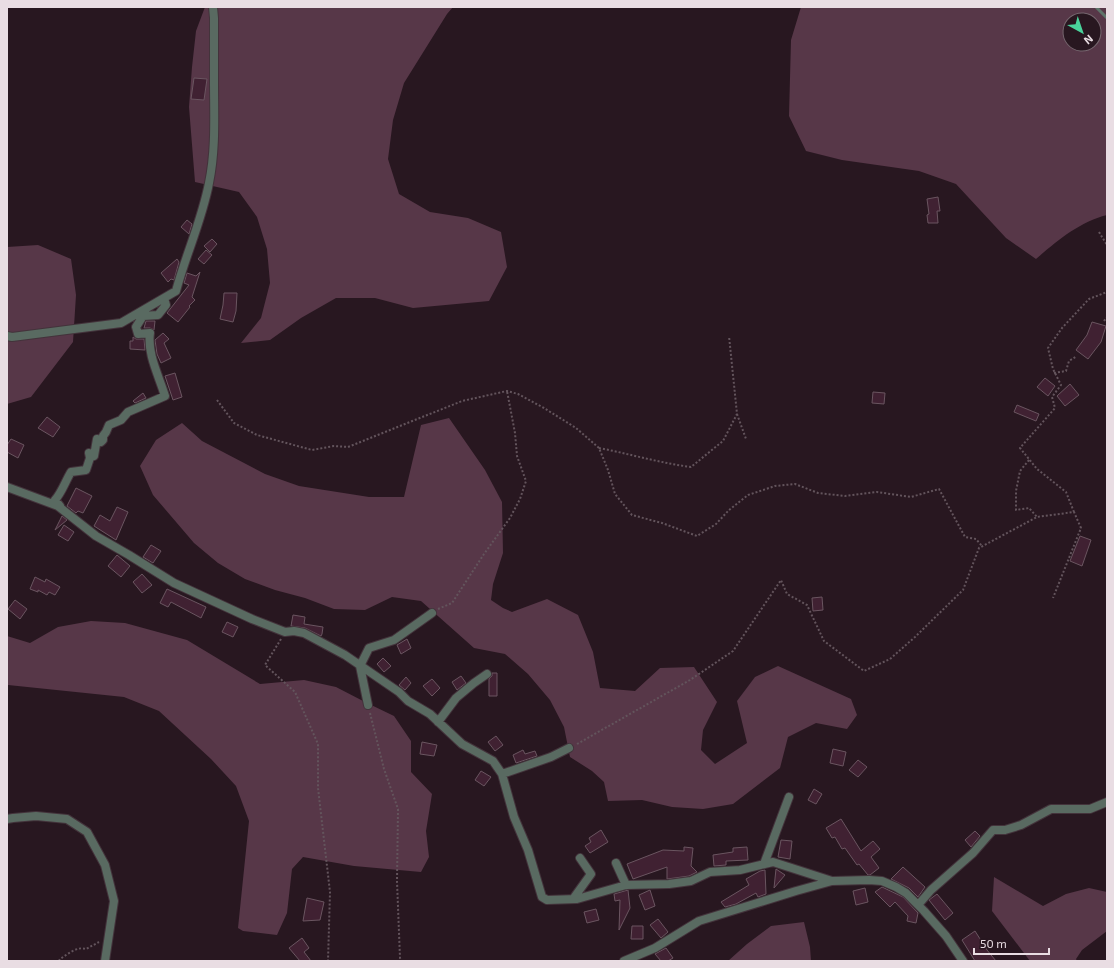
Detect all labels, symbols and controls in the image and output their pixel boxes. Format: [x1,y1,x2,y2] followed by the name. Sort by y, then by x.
[1062,12,1102,52] north arrow
[1081,33,1096,48] text: N
[974,930,1049,956] scale bar
[980,936,1007,950] text: 50 m

